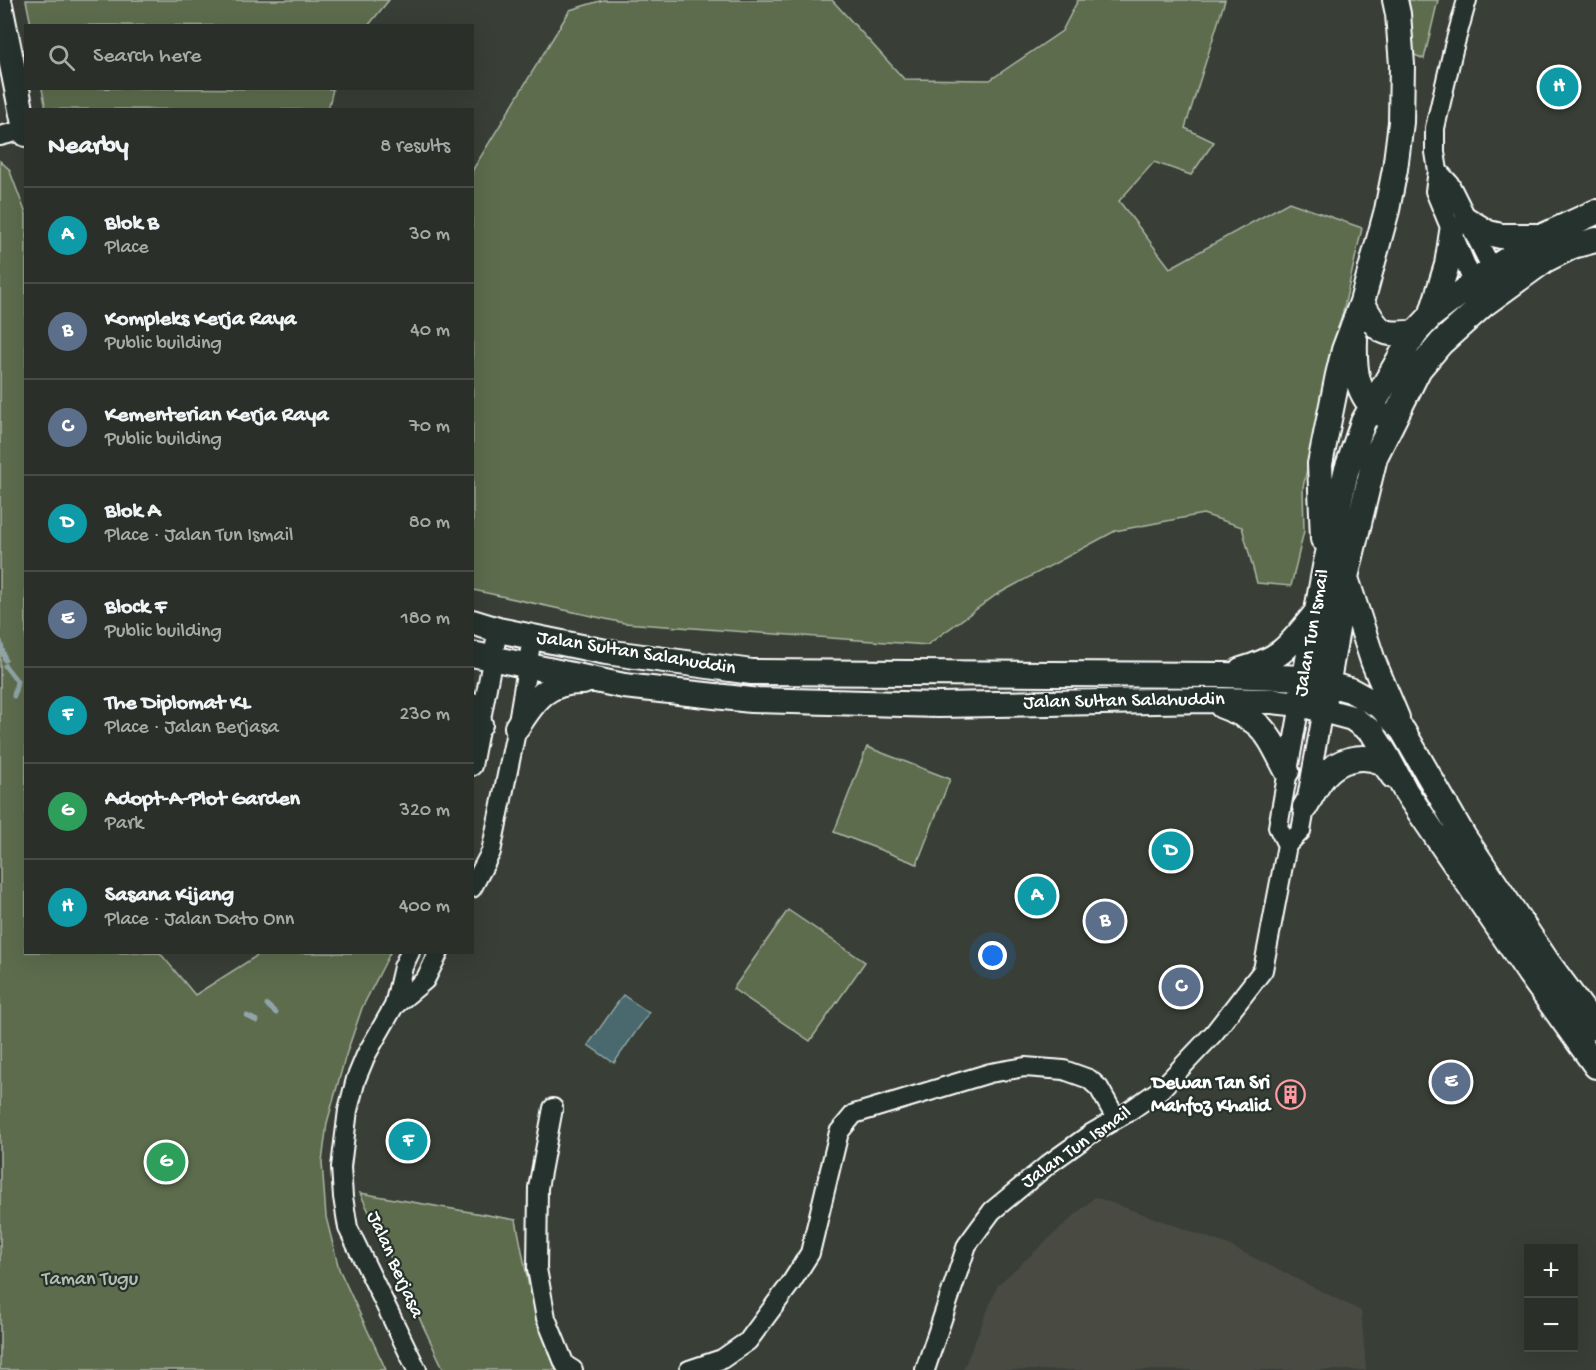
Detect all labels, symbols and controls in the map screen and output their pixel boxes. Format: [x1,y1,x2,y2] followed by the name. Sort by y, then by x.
[24,24,474,90] search box
[45,41,78,74] icon: search
[93,44,201,70] text: Search here
[1540,64,1578,110] pin: H
[48,132,129,163] text: Nearby
[380,136,450,159] text: 8 results
[105,211,159,237] text: Blok B
[62,224,73,247] text: A
[409,224,450,247] text: 30 m
[105,237,149,260] text: Place
[105,307,296,333] text: Kompleks Kerja Raya
[62,320,73,343] text: B
[410,320,450,343] text: 40 m
[105,333,222,356] text: Public building
[105,403,329,429] text: Kementerian Kerja Raya
[62,416,73,439] text: C
[409,416,450,439] text: 70 m
[105,429,222,452] text: Public building
[105,499,161,525] text: Blok A
[61,512,74,535] text: D
[409,512,450,535] text: 80 m
[105,525,293,548] text: Place · Jalan Tun Ismail
[1290,567,1336,699] street label: Jalan Tun Ismail
[105,595,166,621] text: Block F
[61,608,74,631] text: E
[401,608,450,631] text: 180 m
[105,621,222,644] text: Public building
[535,627,738,681] street label: Jalan Sultan Salahuddin
[1023,689,1225,715] street label: Jalan Sultan Salahuddin
[105,691,250,717] text: The Diplomat KL
[62,704,73,727] text: F
[400,704,450,727] text: 230 m
[105,717,279,740] text: Place · Jalan Berjasa
[105,787,300,813] text: Adopt-A-Plot Garden
[61,800,74,823] text: G
[400,800,450,823] text: 320 m
[105,813,143,836] text: Park
[1152,828,1190,874] pin: D
[1018,874,1056,918] pin: A
[105,883,234,909] text: Sasana Kijang
[62,896,73,919] text: H
[399,896,450,919] text: 400 m
[1086,898,1124,944] pin: B
[105,909,294,932] text: Place · Jalan Dato Onn
[978,941,1007,970] your location
[1162,964,1200,1010] pin: C
[1432,1060,1470,1104] pin: E
[1150,1073,1272,1119] place label: Dewan Tan Sri Mahfoz Khalid
[1275,1079,1307,1111] building icon: Dewan Tan Sri Mahfoz Khalid
[1018,1102,1136,1194] street label: Jalan Tun Ismail
[388,1118,428,1164] pin: F
[146,1140,186,1184] pin: G
[360,1208,428,1323] street label: Jalan Berjasa
[1524,1244,1578,1352] map controls
[1524,1244,1578,1298] button: +
[41,1269,139,1292] park label: Taman Tugu
[1524,1298,1578,1352] button: −

